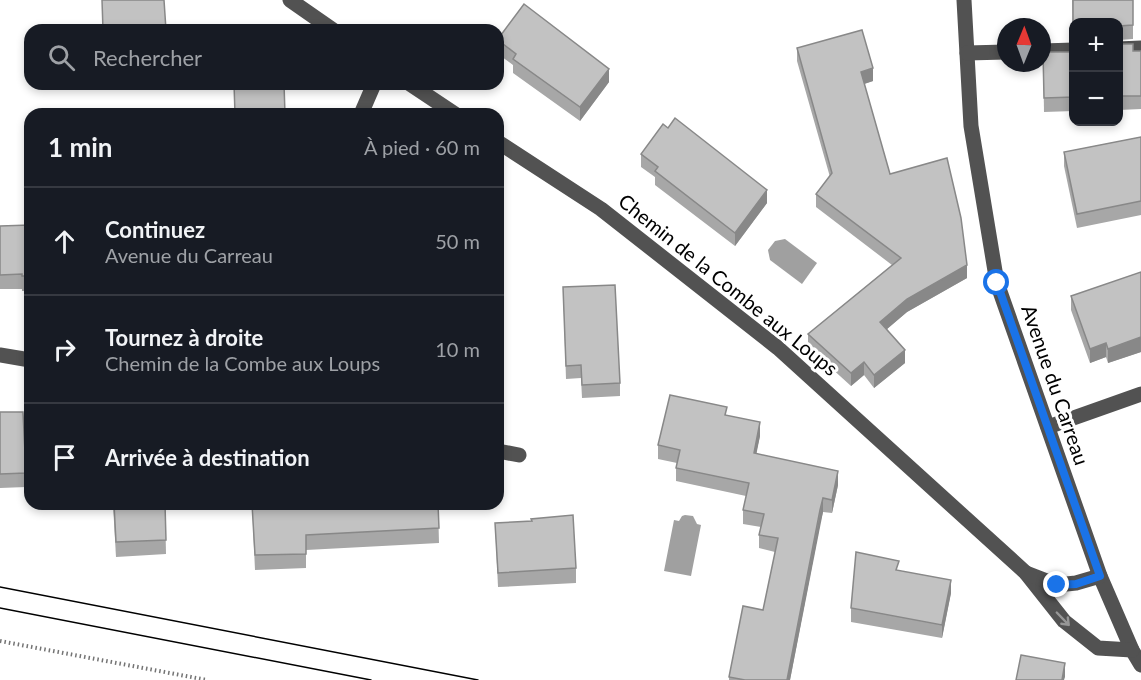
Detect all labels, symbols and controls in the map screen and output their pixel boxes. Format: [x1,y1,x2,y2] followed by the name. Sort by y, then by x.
[997,18,1051,72] north arrow
[1069,18,1123,126] map controls
[1069,18,1123,72] button: +
[24,24,504,90] search box
[45,41,78,74] icon: search
[93,44,202,71] text: Rechercher
[1069,72,1123,126] button: −
[48,131,112,163] text: 1 min
[364,135,480,159] text: À pied · 60 m
[614,188,843,380] street label: Chemin de la Combe aux Loups
[105,216,205,243] text: Continuez
[48,225,81,258] icon: ahead
[435,229,480,253] text: 50 m
[105,243,273,267] text: Avenue du Carreau
[983,269,1009,295] route start
[1017,301,1095,468] street label: Avenue du Carreau
[105,324,263,351] text: Tournez à droite
[48,333,81,366] icon: right
[435,337,480,361] text: 10 m
[105,351,380,375] text: Chemin de la Combe aux Loups
[48,441,81,474] icon: arrive
[105,444,310,471] text: Arrivée à destination
[1043,571,1069,597] route end
[1056,611,1070,626] one-way arrow

